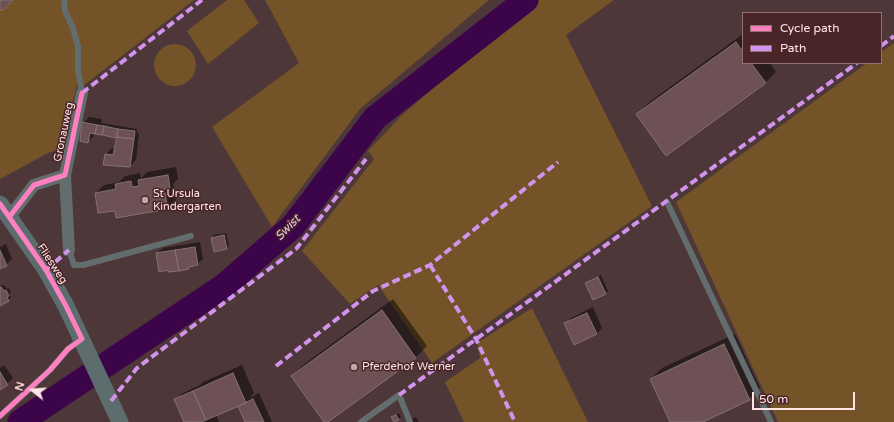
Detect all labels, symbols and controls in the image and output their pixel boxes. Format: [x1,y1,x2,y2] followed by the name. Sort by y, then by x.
[742,12,882,64] legend
[780,21,839,35] text: Cycle path
[780,41,806,55] text: Path
[51,101,77,163] street label: Gronauweg
[153,187,221,213] place label: St Ursula Kindergarten
[140,195,150,205] marker: St Ursula Kindergarten
[272,212,304,244] water label: Swist
[34,241,70,287] street label: Fliesweg
[362,360,455,374] place label: Pferdehof Werner
[349,362,359,372] marker: Pferdehof Werner
[12,370,52,410] north arrow
[13,380,28,392] text: N
[754,384,857,410] scale bar
[759,392,788,406] text: 50 m

